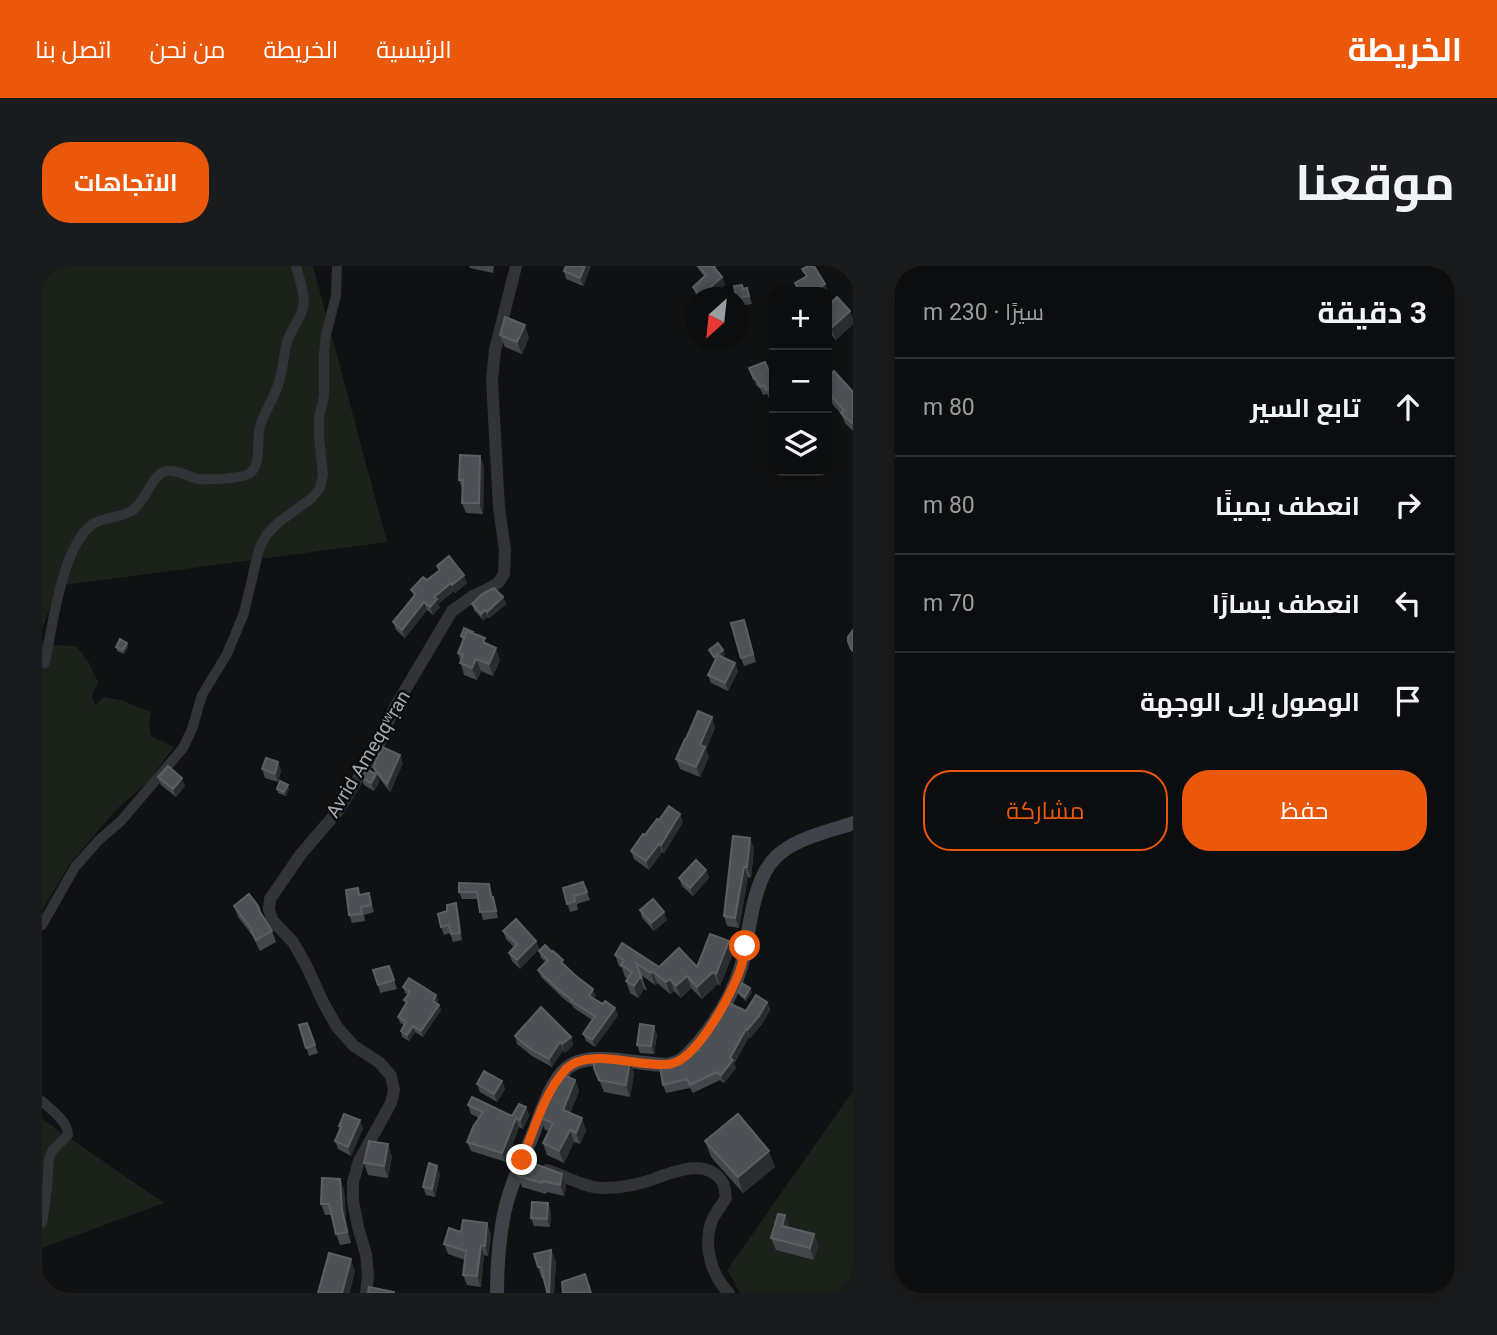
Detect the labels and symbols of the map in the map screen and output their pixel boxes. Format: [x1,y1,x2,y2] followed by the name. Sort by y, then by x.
[685,287,748,350] north arrow
[321,686,415,822] street label: Avrid Ameqqʷṛan
[729,930,760,961] route start
[506,1144,537,1175] route end

